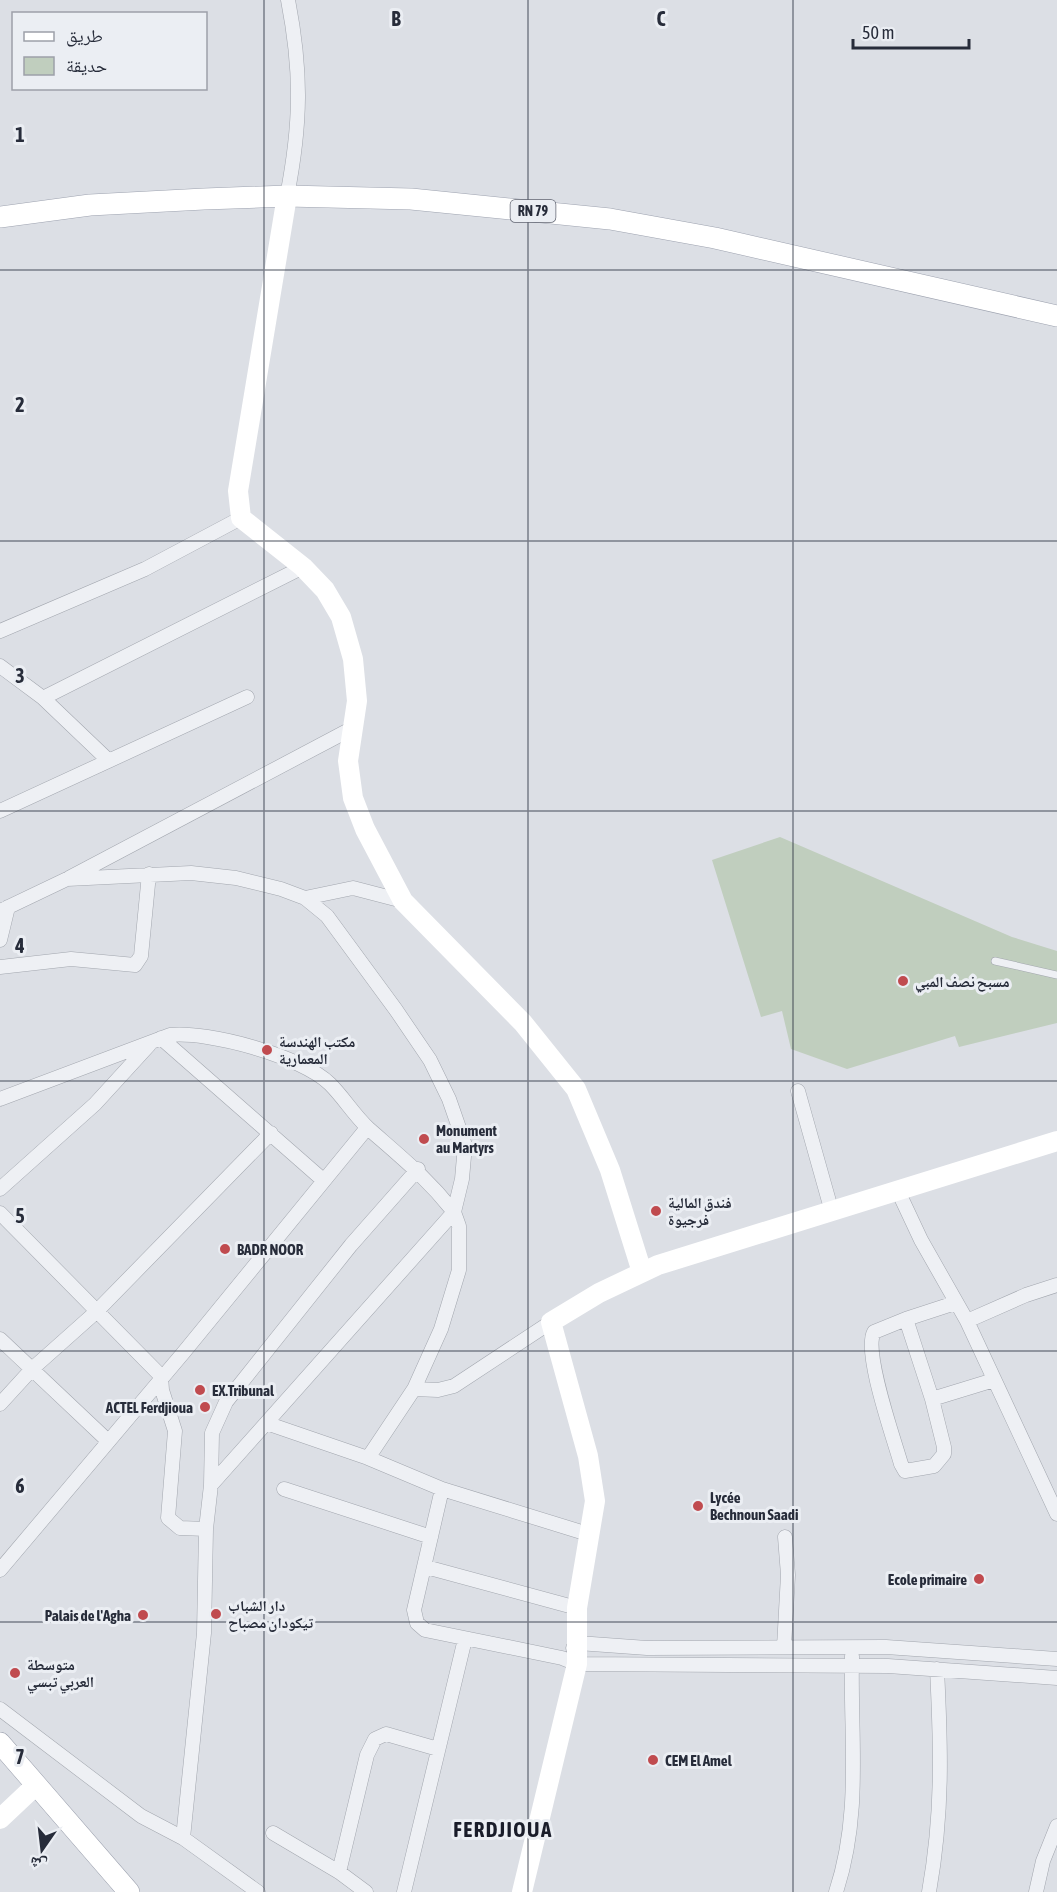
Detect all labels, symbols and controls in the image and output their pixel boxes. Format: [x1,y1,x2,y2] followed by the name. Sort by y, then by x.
[391,7,401,30] text: B
[657,7,666,30] text: C
[12,12,207,90] legend
[853,12,968,50] scale bar
[862,22,894,43] text: 50 m
[66,25,103,47] text: طريق
[66,55,107,76] text: حديقة
[15,123,25,146] text: 1
[510,200,556,222] road number: RN 79
[15,393,25,416] text: 2
[15,664,25,687] text: 3
[14,934,25,957] text: 4
[915,973,1010,993] place label: مسبح نصف المبي
[896,974,910,988] marker: مسبح نصف المبي
[279,1033,355,1067] place label: مكتب الهندسة المعمارية
[260,1043,274,1057] marker: مكتب الهندسة المعمارية
[436,1122,498,1156] place label: Monument au Martyrs
[417,1132,431,1146] marker: Monument au Martyrs
[668,1194,732,1228] place label: فندق المالية فرجيوة
[15,1204,25,1227] text: 5
[649,1204,663,1218] marker: فندق المالية فرجيوة
[237,1241,304,1258] place label: BADR NOOR
[218,1242,232,1256] marker: BADR NOOR
[212,1382,275,1399] place label: EX.Tribunal
[193,1383,207,1397] marker: EX.Tribunal
[105,1399,193,1416] place label: ACTEL Ferdjioua
[198,1400,212,1414] marker: ACTEL Ferdjioua
[15,1474,25,1497] text: 6
[710,1489,798,1523] place label: Lycée Bechnoun Saadi
[691,1499,705,1513] marker: Lycée Bechnoun Saadi
[888,1571,967,1588] place label: Ecole primaire
[972,1572,986,1586] marker: Ecole primaire
[228,1597,313,1632] place label: دار الشباب تيكودان مصباح
[45,1607,131,1624] place label: Palais de l'Agha
[209,1607,223,1621] marker: دار الشباب تيكودان مصباح
[136,1608,150,1622] marker: Palais de l'Agha
[27,1656,94,1693] place label: متوسطة العربي تبسي
[8,1666,22,1680] marker: متوسطة العربي تبسي
[15,1745,25,1768] text: 7
[665,1752,733,1769] place label: CEM El Amel
[646,1753,660,1767] marker: CEM El Amel
[453,1817,553,1841] district label: FERDJIOUA
[12,1820,72,1880] north arrow
[28,1853,49,1875] text: ش

